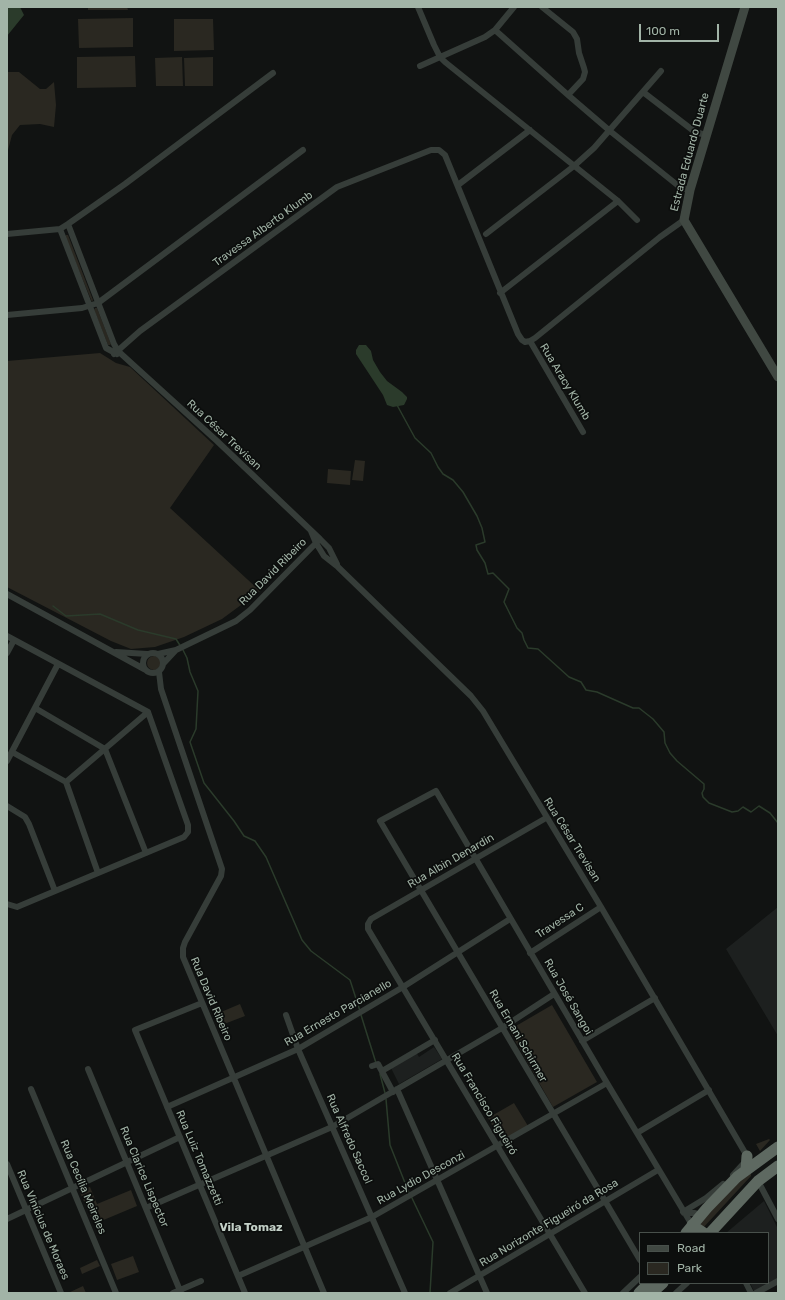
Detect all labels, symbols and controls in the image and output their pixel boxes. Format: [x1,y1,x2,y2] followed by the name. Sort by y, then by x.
[641,16,721,42] scale bar
[646,24,680,38] text: 100 m
[668,91,712,213] street label: Estrada Eduardo Duarte
[211,188,315,270] street label: Travessa Alberto Klumb
[537,341,593,423] street label: Rua Aracy Klumb
[184,397,264,473] street label: Rua César Trevisan
[237,536,309,608] street label: Rua David Ribeiro
[541,795,603,885] street label: Rua César Trevisan
[405,831,497,891] street label: Rua Albin Denardin
[533,901,587,941] street label: Travessa C
[187,955,235,1043] street label: Rua David Ribeiro
[541,957,595,1037] street label: Rua José Sangoi
[282,977,394,1049] street label: Rua Ernesto Parcianello
[486,987,550,1085] street label: Rua Ernani Schirmer
[448,1051,520,1157] street label: Rua Francisco Figueiró
[323,1092,375,1186] street label: Rua Alfredo Saccol
[173,1108,225,1208] street label: Rua Luiz Tomazzetti
[117,1124,171,1230] street label: Rua Clarice Lispector
[57,1138,109,1236] street label: Rua Cecília Meireles
[375,1148,467,1208] street label: Rua Lydio Desconzi
[14,1168,72,1282] street label: Rua Vinícius de Moraes
[477,1176,621,1270] street label: Rua Norizonte Figueiró da Rosa
[219,1221,283,1235] district label: Vila Tomaz
[639,1232,769,1284] legend
[677,1241,705,1255] text: Road
[677,1261,702,1275] text: Park

